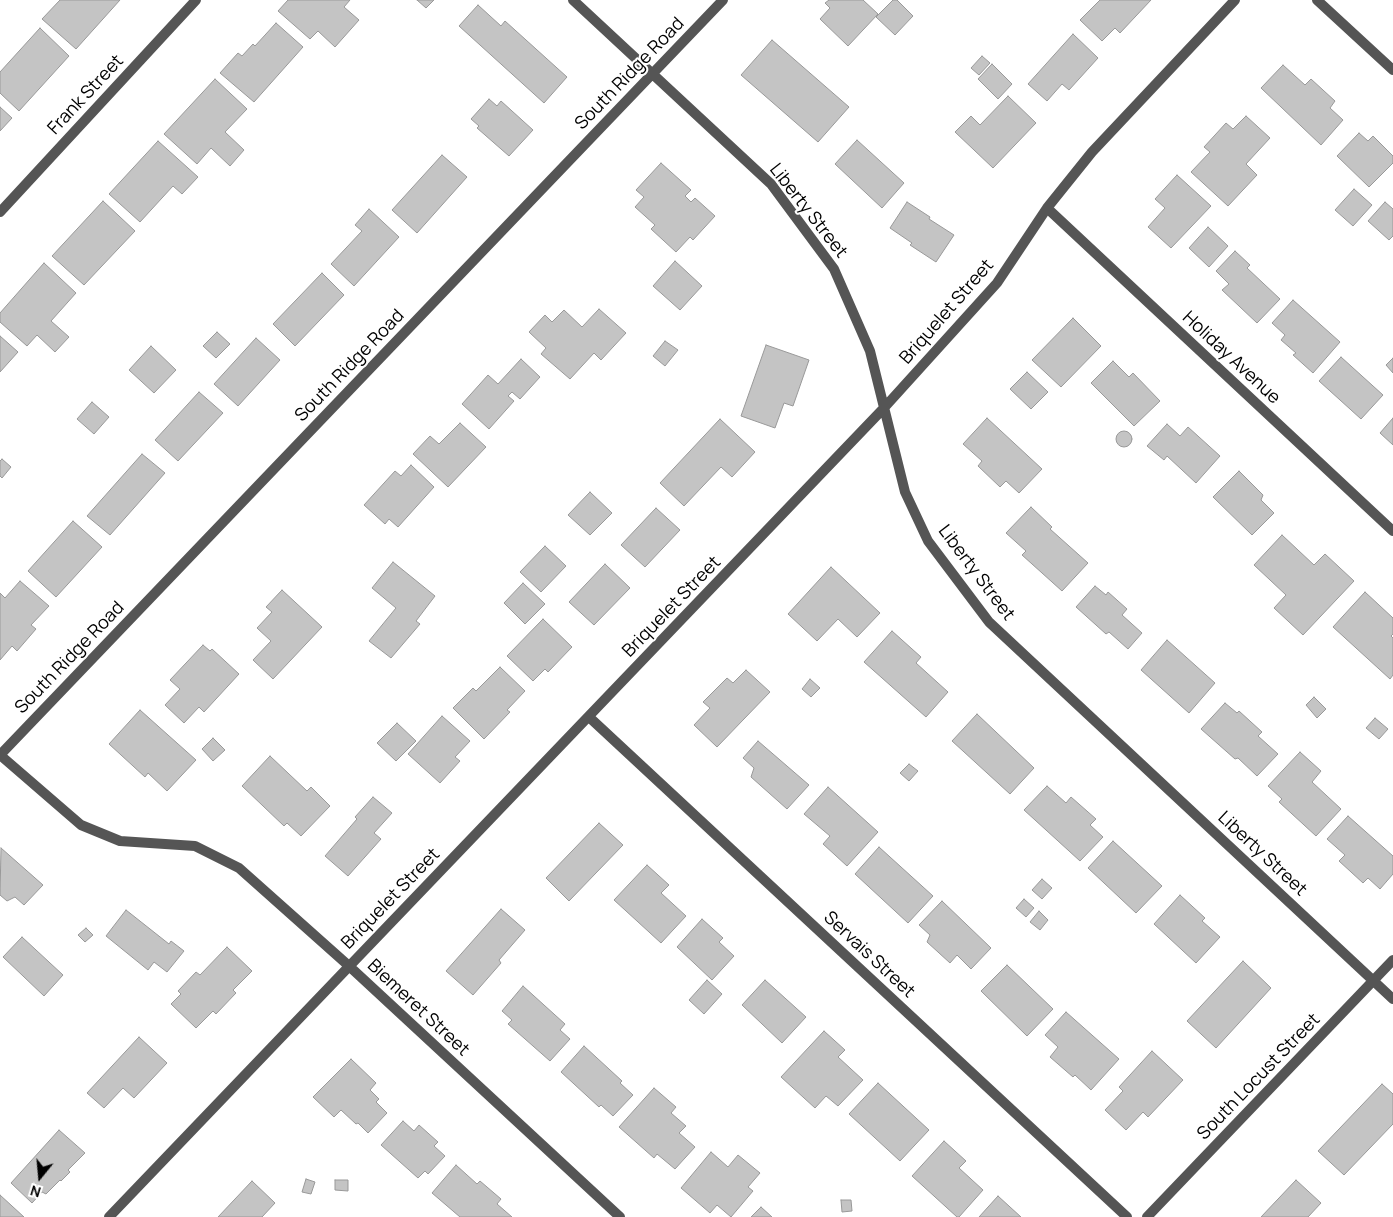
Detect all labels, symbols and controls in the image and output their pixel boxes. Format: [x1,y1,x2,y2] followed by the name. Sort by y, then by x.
[571,13,689,135] street label: South Ridge Road
[44,51,128,139] street label: Frank Street
[764,159,852,263] street label: Liberty Street
[896,255,998,369] street label: Briquelet Street
[291,305,409,427] street label: South Ridge Road
[1177,307,1285,409] street label: Holiday Avenue
[933,521,1019,625] street label: Liberty Street
[618,552,726,662] street label: Briquelet Street
[11,597,129,719] street label: South Ridge Road
[1213,807,1311,901] street label: Liberty Street
[337,844,445,954] street label: Briquelet Street
[819,907,919,1003] street label: Servais Street
[362,955,474,1061] street label: Biemeret Street
[1193,1009,1325,1145] street label: South Locust Street
[15,1152,65,1202] north arrow
[28,1181,43,1202] text: N

